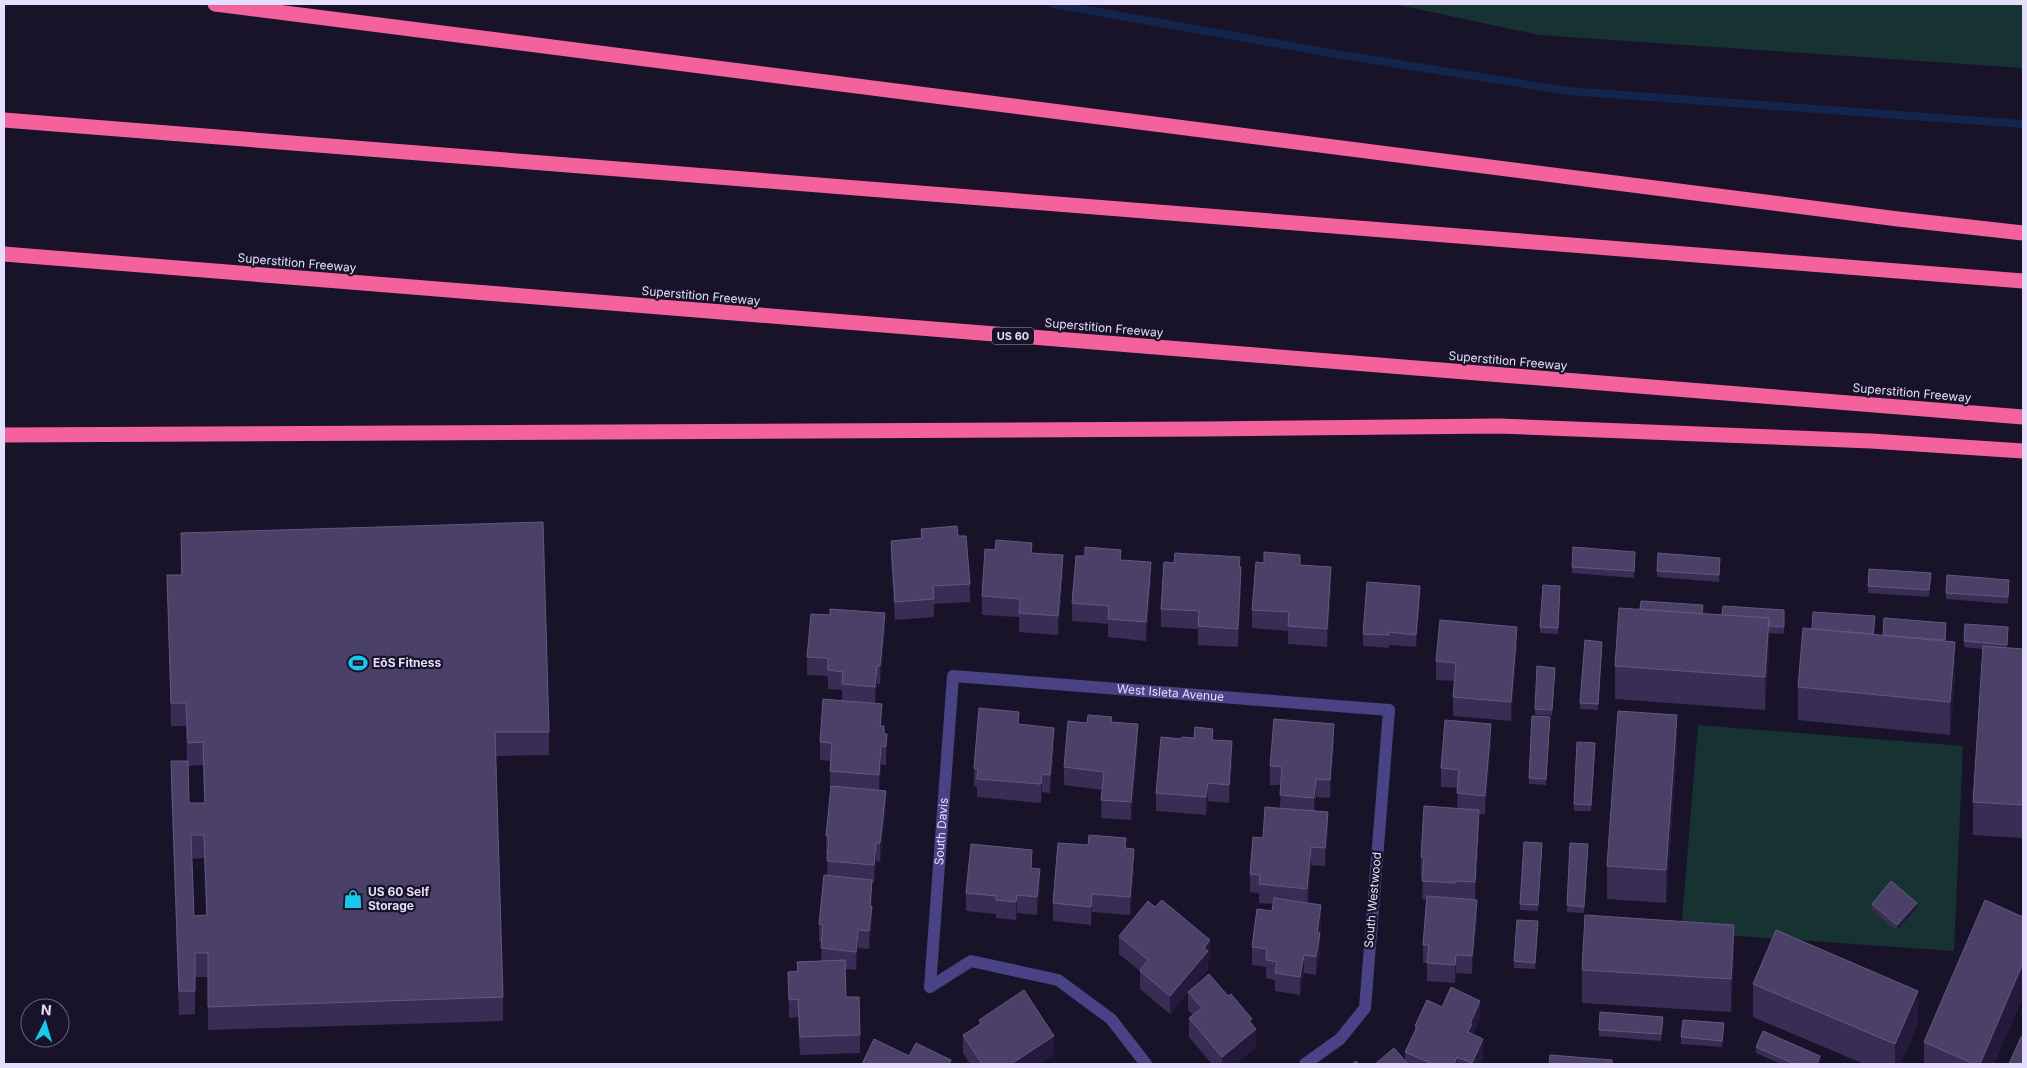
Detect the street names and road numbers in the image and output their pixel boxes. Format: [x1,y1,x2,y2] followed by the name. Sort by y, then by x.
[237,250,357,275] street label: Superstition Freeway
[641,283,761,308] street label: Superstition Freeway
[1044,315,1164,340] street label: Superstition Freeway
[992,328,1034,344] road number: US 60
[1448,348,1568,373] street label: Superstition Freeway
[1852,380,1972,405] street label: Superstition Freeway
[1116,681,1225,704] street label: West Isleta Avenue
[931,797,951,866] street label: South Davis
[1361,851,1384,949] street label: South Westwood

